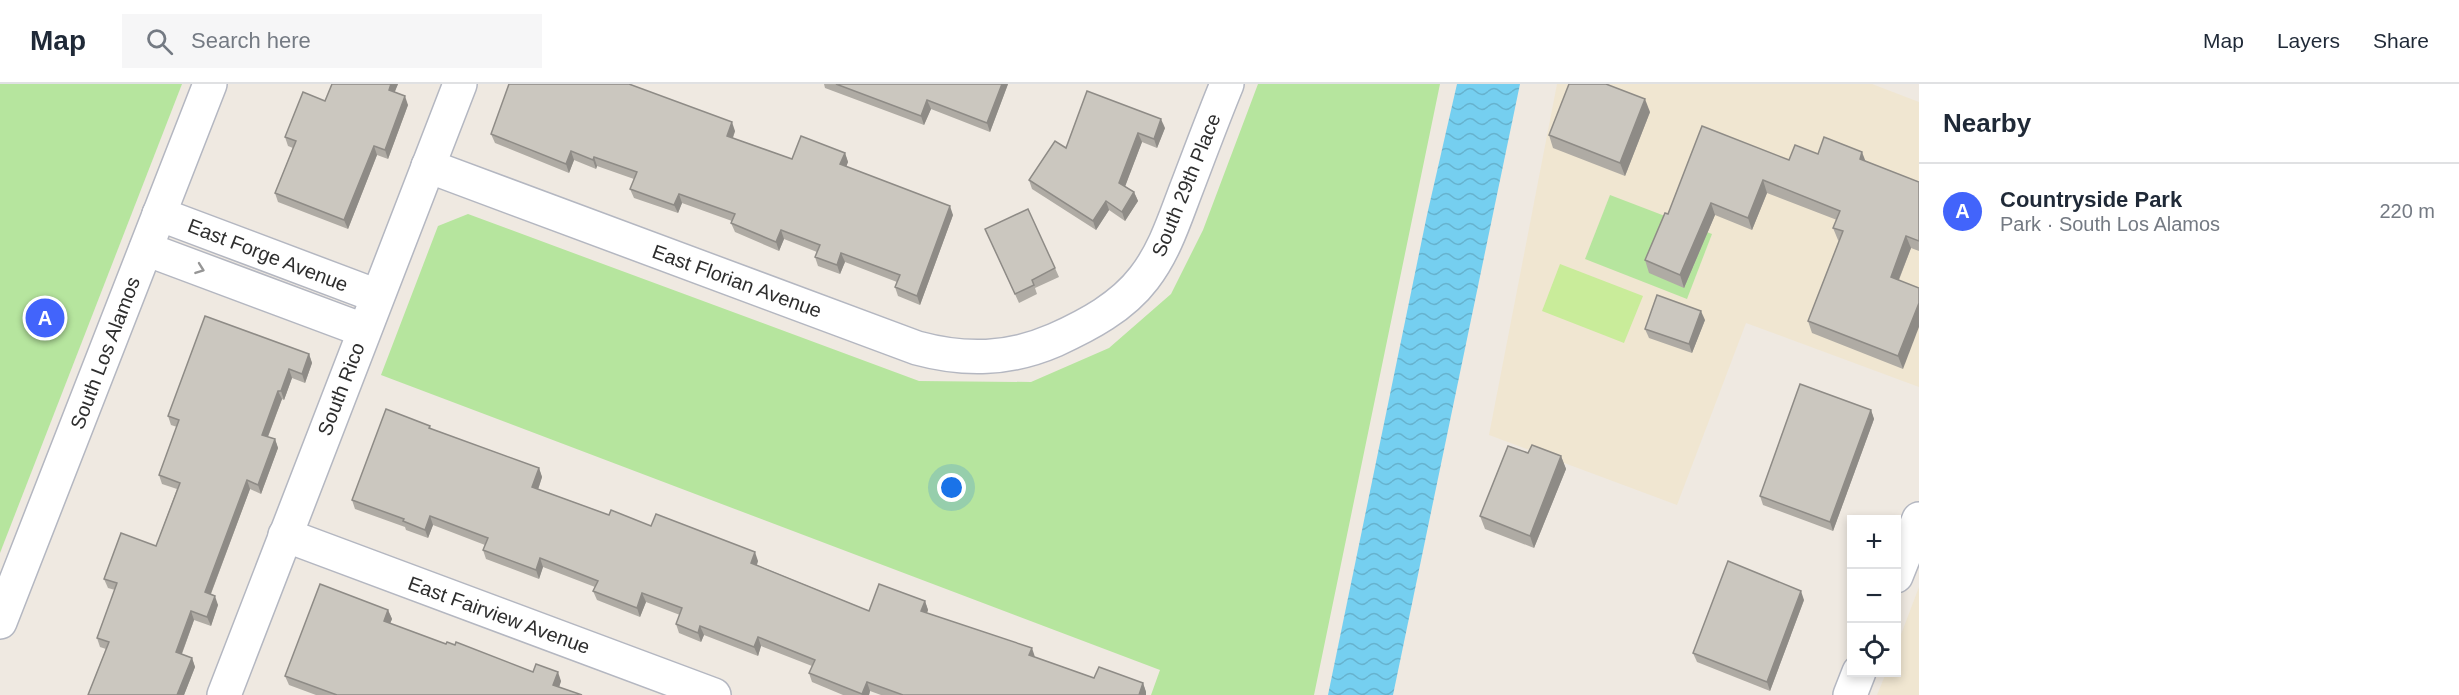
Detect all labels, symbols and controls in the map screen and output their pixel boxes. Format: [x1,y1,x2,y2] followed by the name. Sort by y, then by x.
[122,14,542,68] search box
[30,25,86,56] text: Map
[143,25,176,58] icon: search
[191,28,311,53] text: Search here
[2203,29,2244,52] text: Map
[2277,29,2340,52] text: Layers
[2373,29,2429,52] text: Share
[1943,108,2031,138] text: Nearby
[1147,110,1225,260] street label: South 29th Place
[2000,187,2182,212] text: Countryside Park
[1955,200,1970,222] text: A
[2379,200,2435,222] text: 220 m
[2000,213,2220,235] text: Park · South Los Alamos
[185,214,351,296] street label: East Forge Avenue
[649,240,825,322] street label: East Florian Avenue
[194,262,205,274] one-way arrow
[66,274,144,432] street label: South Los Alamos
[26,296,64,340] pin: A
[313,339,369,439] street label: South Rico
[937,473,966,502] your location
[1847,515,1901,677] map controls
[1847,515,1901,569] button: +
[1847,569,1901,623] button: −
[405,572,593,658] street label: East Fairview Avenue
[1847,623,1901,677] button: locate

